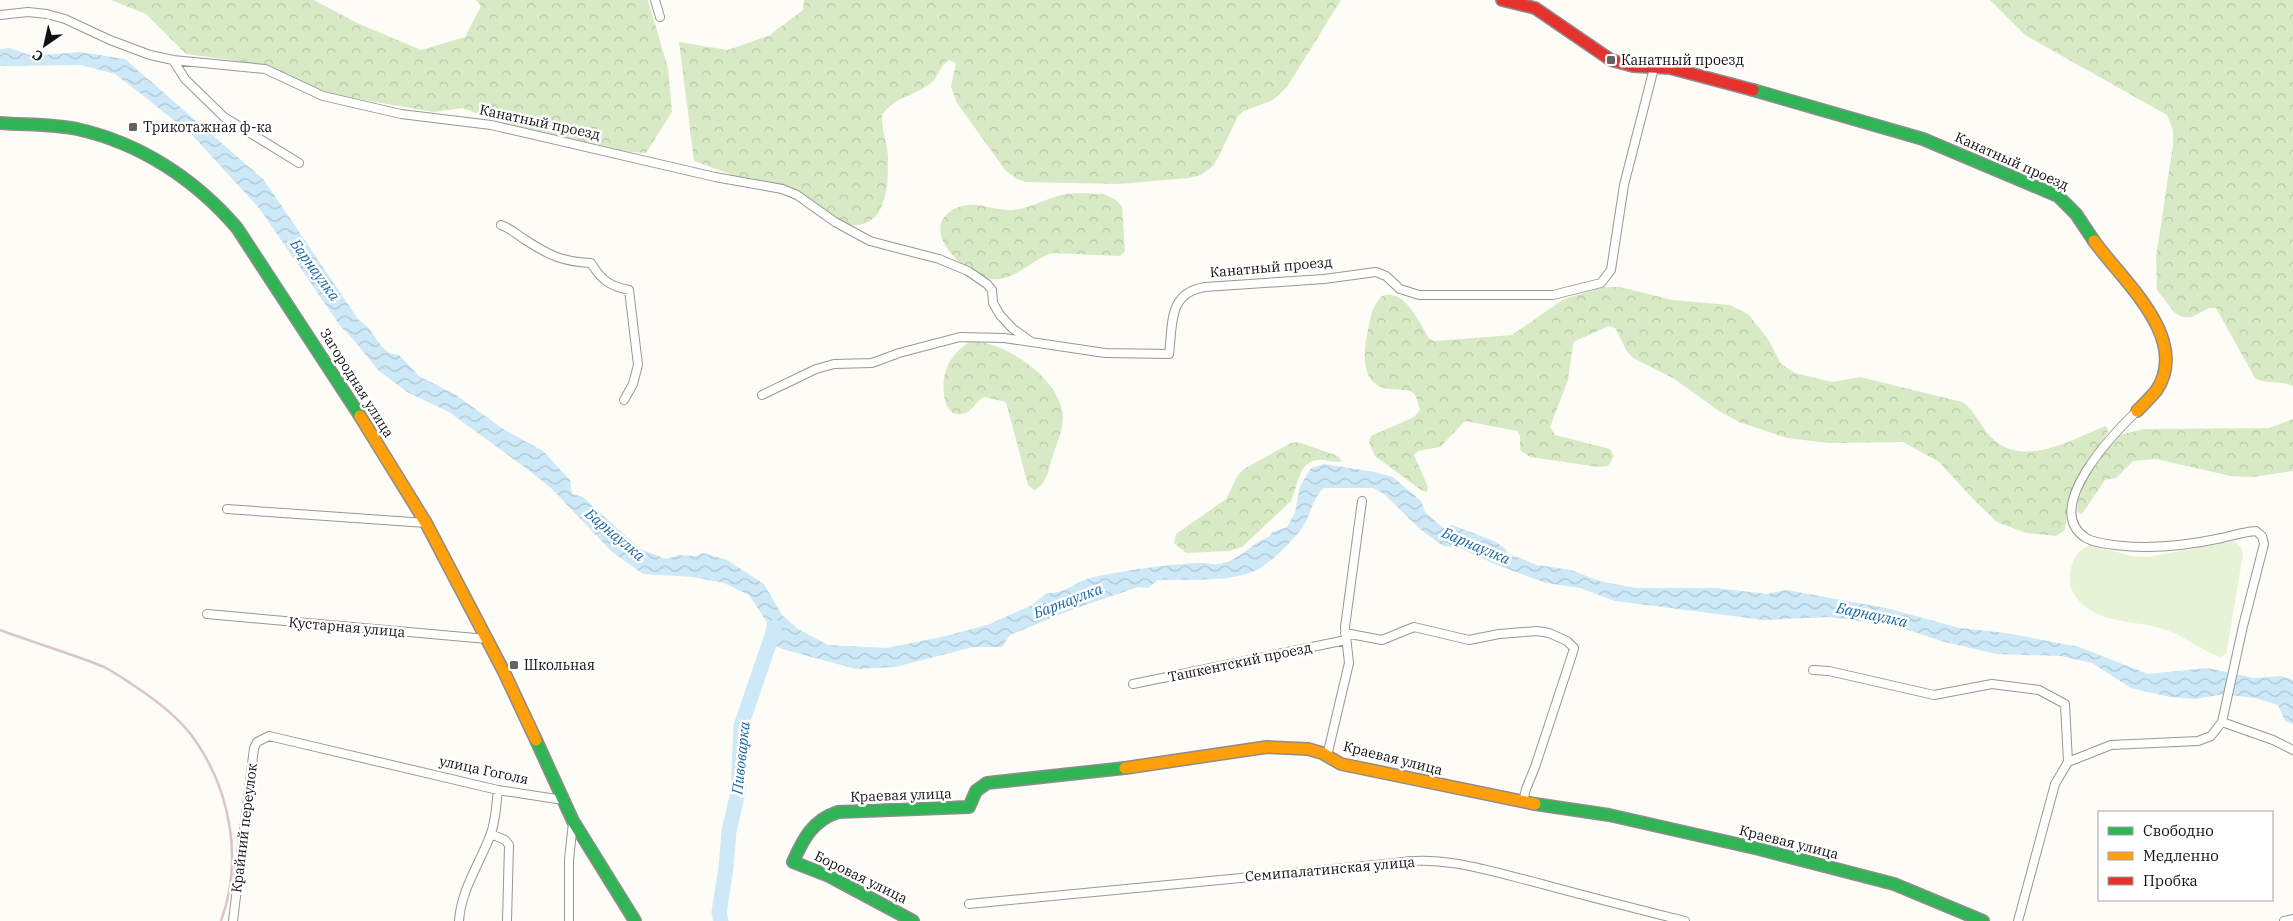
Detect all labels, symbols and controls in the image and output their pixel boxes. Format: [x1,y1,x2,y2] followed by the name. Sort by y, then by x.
[20,20,70,70] north arrow
[29,46,47,66] text: С
[1621,51,1744,69] place label: Канатный проезд
[1605,54,1617,66] marker: Канатный проезд
[478,100,602,144] street label: Канатный проезд
[143,118,273,136] place label: Трикотажная ф-ка
[127,121,139,133] marker: Трикотажная ф-ка
[1952,128,2072,194] street label: Канатный проезд
[286,234,345,305] water label: Барнаулка
[1209,253,1333,281] street label: Канатный проезд
[316,325,398,441] street label: Загородная улица
[581,503,650,566] water label: Барнаулка
[1438,522,1514,569] water label: Барнаулка
[1030,578,1106,623] water label: Барнаулка
[1834,597,1910,631] water label: Барнаулка
[288,613,406,641] street label: Кустарная улица
[1166,638,1314,686] street label: Ташкентский проезд
[524,656,595,674] place label: Школьная
[508,659,520,671] marker: Школьная
[727,720,754,796] water label: Пивоварка
[1342,737,1445,779] street label: Краевая улица
[438,752,530,788] street label: улица Гоголя
[227,762,261,894] street label: Крайний переулок
[850,784,952,806] street label: Краевая улица
[2098,811,2273,901] legend
[1738,821,1841,863] street label: Краевая улица
[2143,821,2214,840] text: Свободно
[2143,846,2219,865] text: Медленно
[811,847,911,908] street label: Боровая улица
[1244,853,1416,885] street label: Семипалатинская улица
[2143,871,2198,890] text: Пробка

